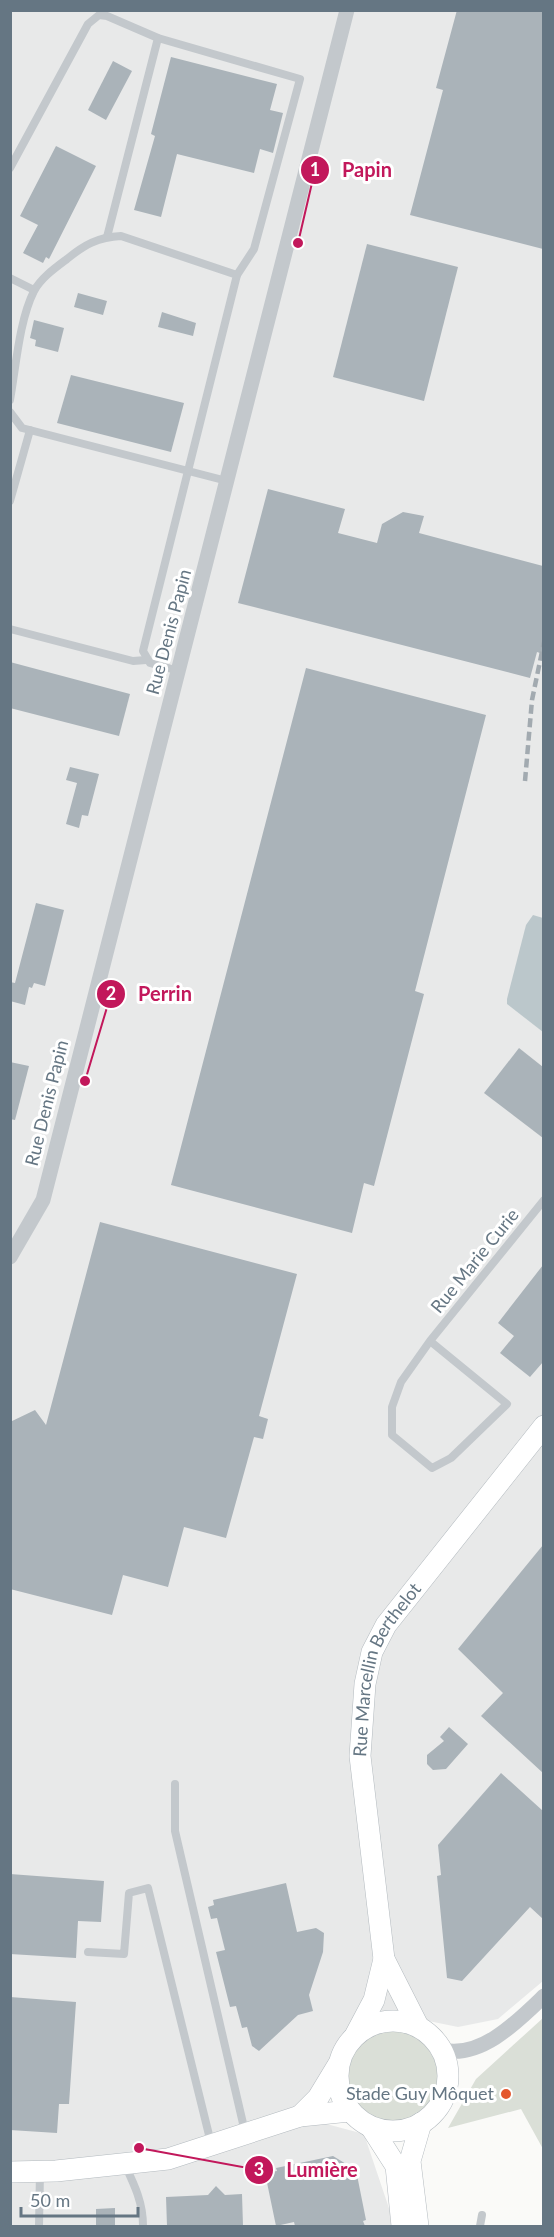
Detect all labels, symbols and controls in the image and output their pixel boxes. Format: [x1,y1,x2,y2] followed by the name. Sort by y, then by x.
[300,151,404,189] callout: Papin
[342,157,392,181] text: Papin
[310,158,320,180] text: 1
[141,567,195,697] street label: Rue Denis Papin
[96,975,204,1013] callout: Perrin
[138,981,192,1005] text: Perrin
[106,982,116,1004] text: 2
[20,1038,72,1168] street label: Rue Denis Papin
[425,1204,523,1317] street label: Rue Marie Curie
[348,1578,425,1757] street label: Rue Marcellin Berthelot
[346,2082,495,2104] place label: Stade Guy Môquet
[499,2087,513,2101] marker: Stade Guy Môquet
[244,2151,370,2189] callout: Lumière
[286,2157,358,2181] text: Lumière
[254,2158,264,2180] text: 3
[21,2180,138,2218] scale bar
[30,2189,70,2211] text: 50 m

